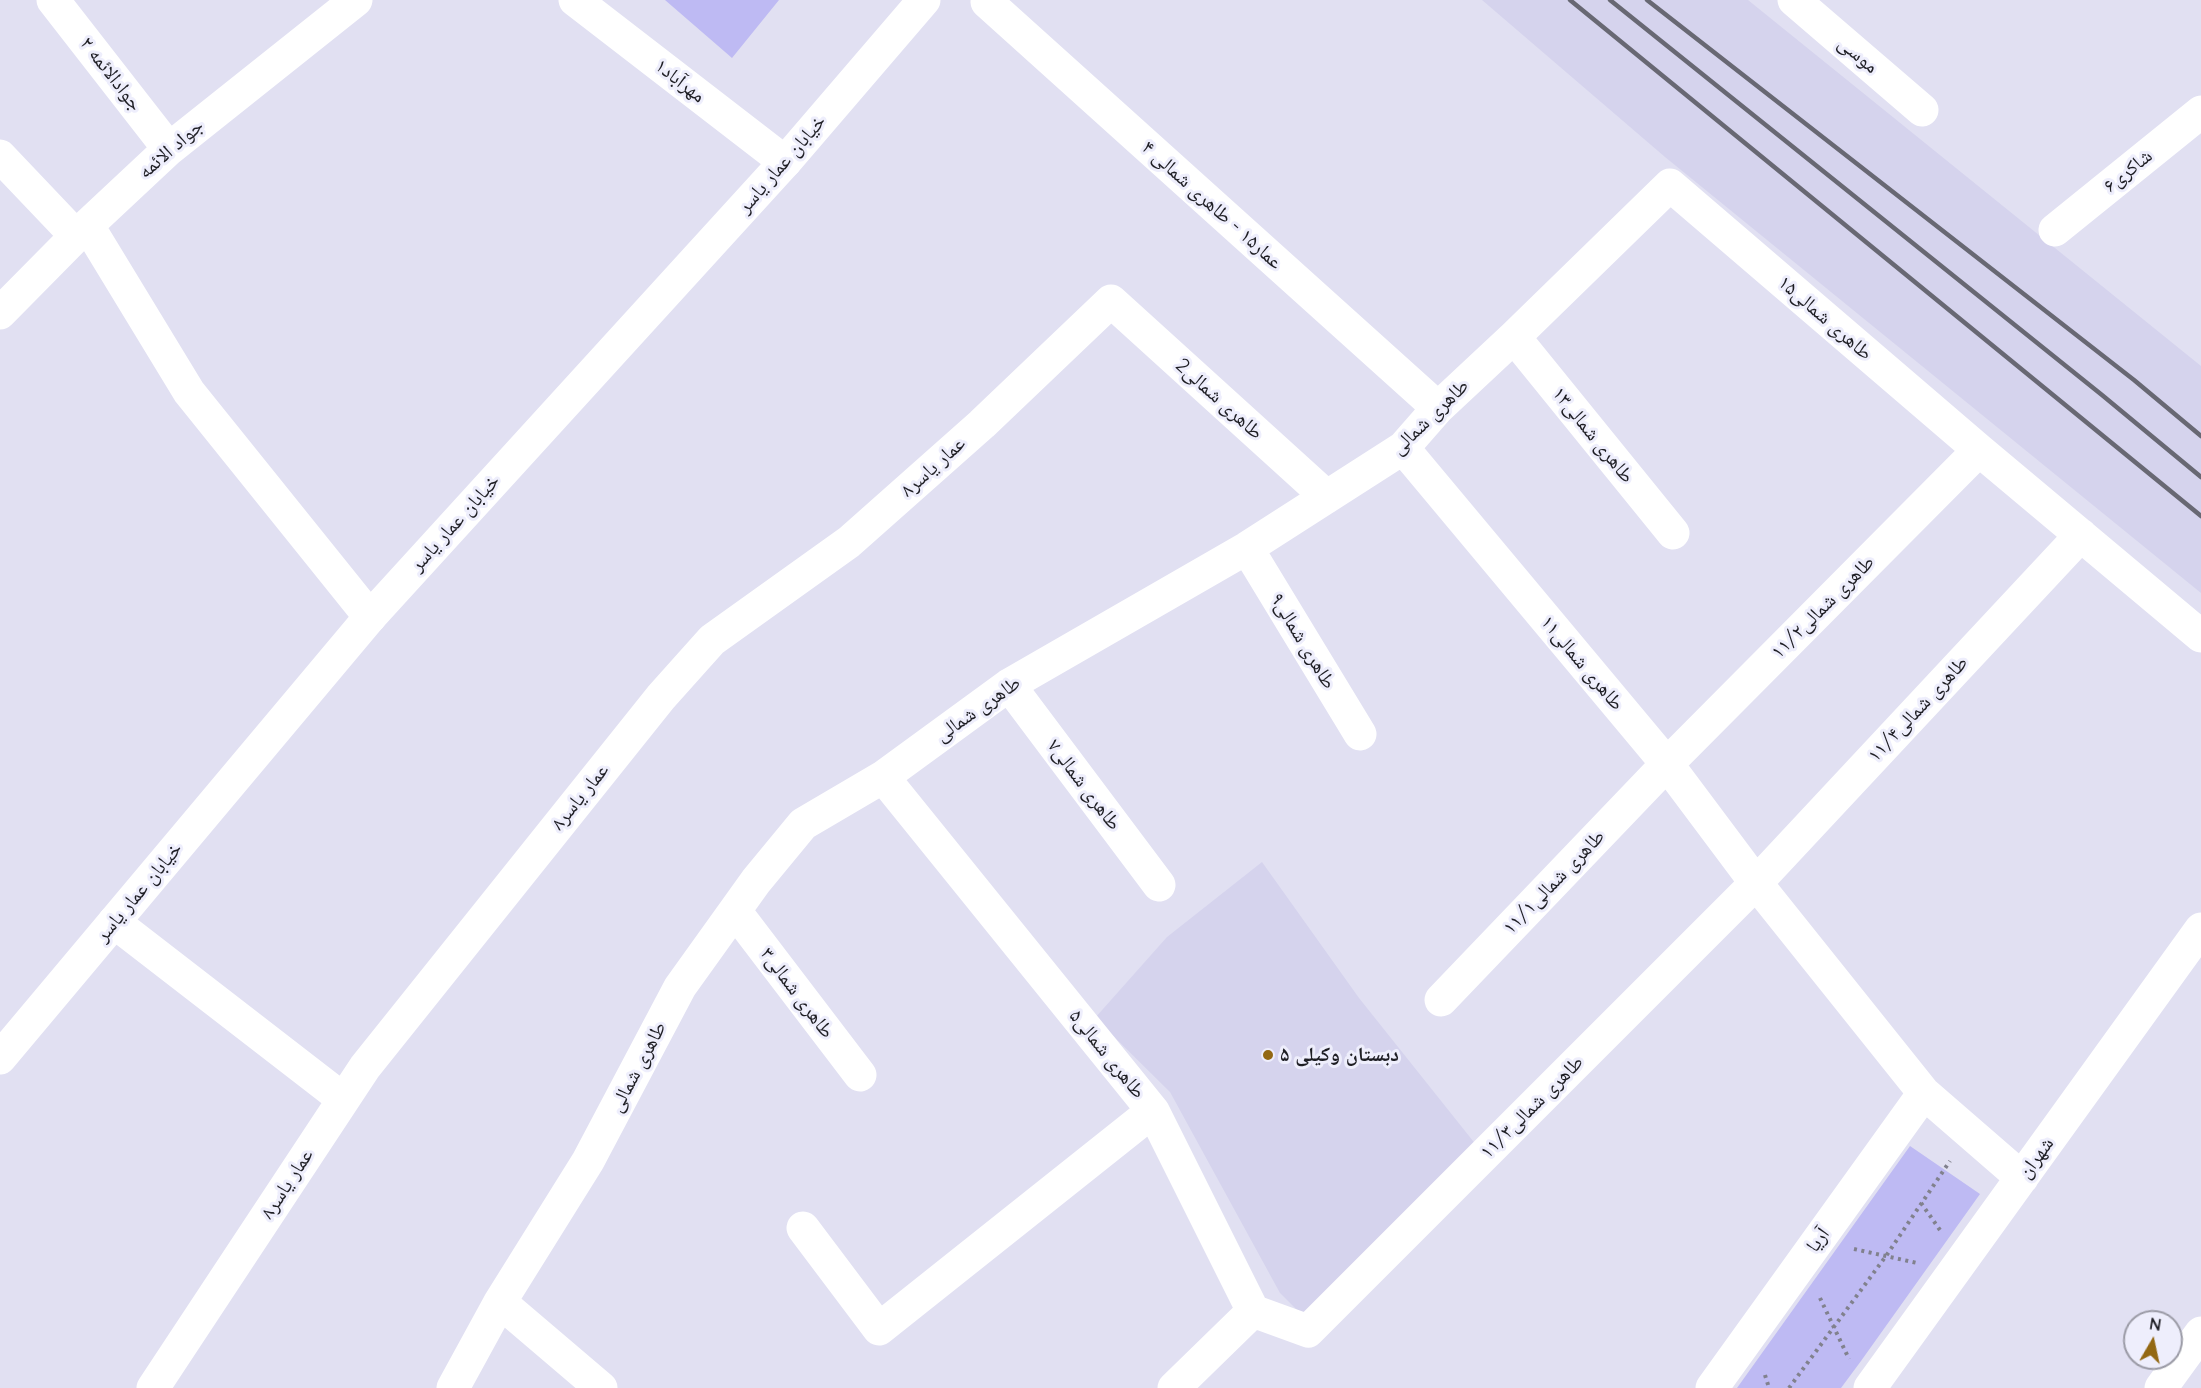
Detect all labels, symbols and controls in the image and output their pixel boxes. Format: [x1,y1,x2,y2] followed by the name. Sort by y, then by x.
[1833,31,1883,79] street label: موسی
[75,32,147,116] street label: جوادالائمه ۲
[650,54,710,108] street label: مهرآباد۱
[733,110,831,218] street label: خیابان عمار یاسر
[134,114,208,184] street label: جواد الائمه
[1137,136,1287,274] street label: عمار۱۵ - طاهری شمالی ۴
[2099,144,2157,198] street label: شاکری۶
[1773,271,1877,365] street label: طاهری شمالی۱۵
[1170,353,1268,445] street label: طاهری شمالی2
[1386,374,1474,460] street label: طاهری شمالی
[1547,382,1639,488] street label: طاهری شمالی۱۳
[896,432,970,502] street label: عمار یاسر۸
[405,469,505,577] street label: خیابان عمار یاسر
[1766,550,1880,664] street label: طاهری شمالی۱۱/۲
[1265,589,1341,693] street label: طاهری شمالی۹
[1535,611,1629,715] street label: طاهری شمالی۱۱
[1863,651,1973,767] street label: طاهری شمالی۱۱/۴
[931,671,1025,747] street label: طاهری شمالی
[1042,735,1126,835] street label: طاهری شمالی۷
[546,759,614,835] street label: عمار یاسر۸
[1498,825,1610,939] street label: طاهری شمالی۱۱/۱
[90,837,188,947] street label: خیابان عمار یاسر
[755,943,839,1043] street label: طاهری شمالی۳
[1064,1005,1150,1103] street label: طاهری شمالی۵
[604,1018,672,1116] street label: طاهری شمالی
[1280,1043,1399,1067] place label: دبستان وکیلی ۵
[1261,1048,1275,1062] marker: دبستان وکیلی ۵
[1475,1050,1589,1164] street label: طاهری شمالی۱۱/۳
[2013,1133,2059,1183] street label: شهران
[255,1144,319,1224] street label: عمار یاسر۸
[1801,1223,1835,1257] street label: آریا
[2123,1310,2183,1370] north arrow
[2148,1313,2163,1335] text: N

